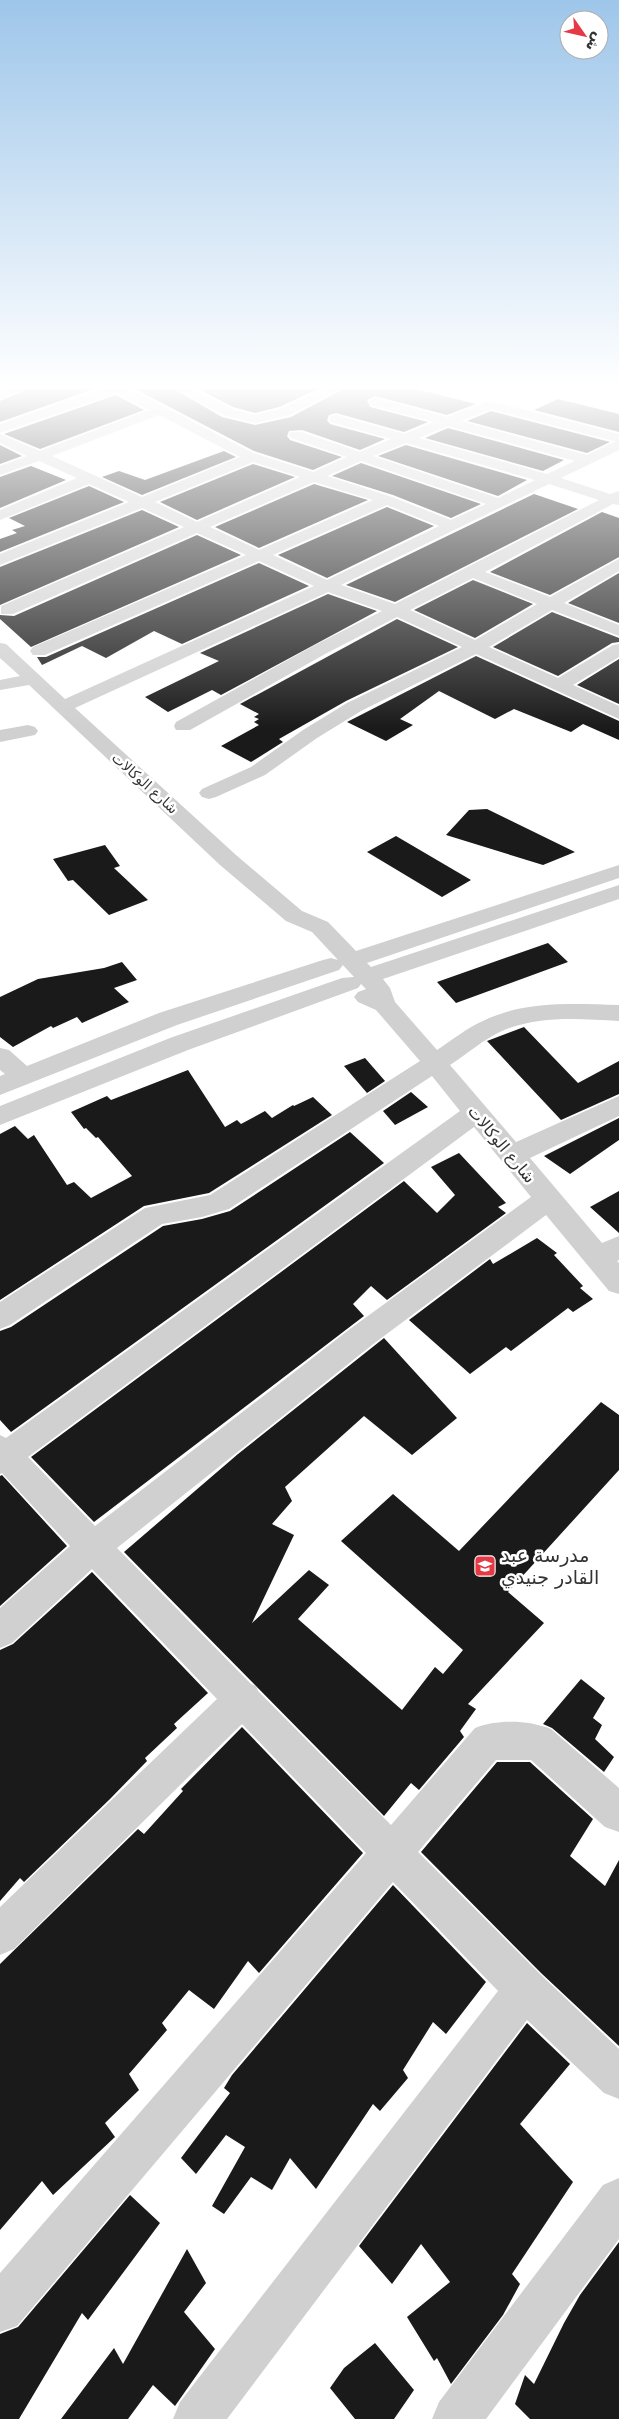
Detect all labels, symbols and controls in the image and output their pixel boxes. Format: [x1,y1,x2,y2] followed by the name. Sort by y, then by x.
[559,10,609,60] north arrow
[583,30,607,55] text: ش
[108,749,181,817] street label: شارع الوكالات
[463,1102,539,1187] street label: شارع الوكالات
[501,1544,599,1589] place label: مدرسة عبد القادر جنيدي
[473,1554,497,1578] school or university icon: مدرسة عبد القادر جنيدي

